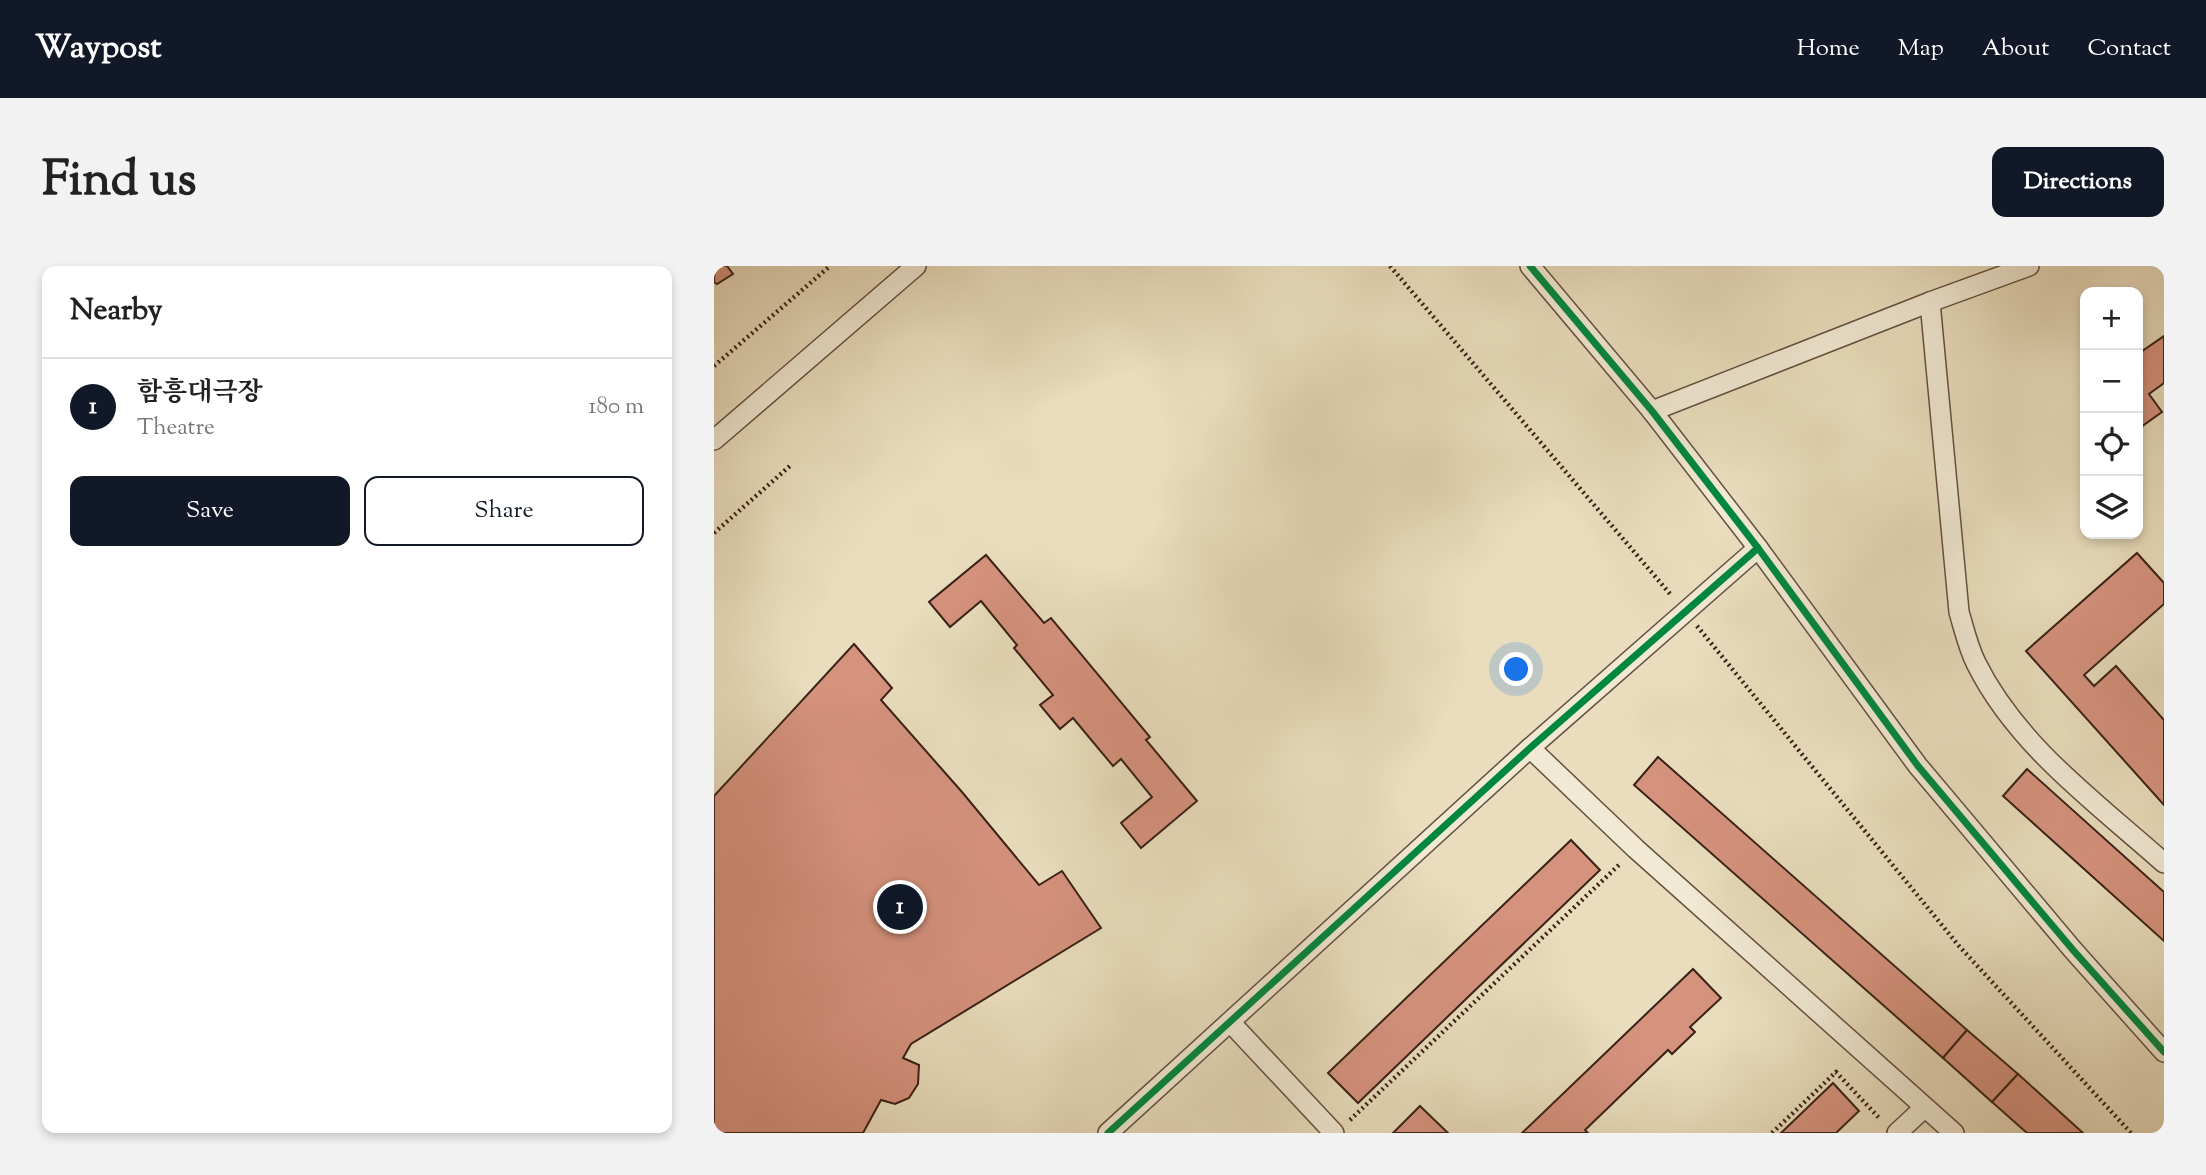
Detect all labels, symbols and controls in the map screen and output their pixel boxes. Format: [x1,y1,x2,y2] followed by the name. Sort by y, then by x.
[35,25,162,73] text: Waypost
[1797,32,1860,66] text: Home
[1898,32,1944,66] text: Map
[1982,32,2049,66] text: About
[2087,32,2171,66] text: Contact
[42,147,196,217] text: Find us
[1992,147,2164,217] button: Directions
[2080,287,2143,539] map controls
[2080,287,2143,350] button: +
[70,290,162,333] text: Nearby
[2080,350,2143,413] button: −
[137,375,263,412] text: 함흥대극장
[89,391,97,424] text: 1
[589,391,644,424] text: 180 m
[137,412,215,445] text: Theatre
[2080,413,2143,476] button: locate
[70,476,350,546] button: Save
[364,476,644,546] button: Share
[2080,476,2143,539] button: layers
[1499,652,1533,686] your location
[877,881,923,933] pin: 1

